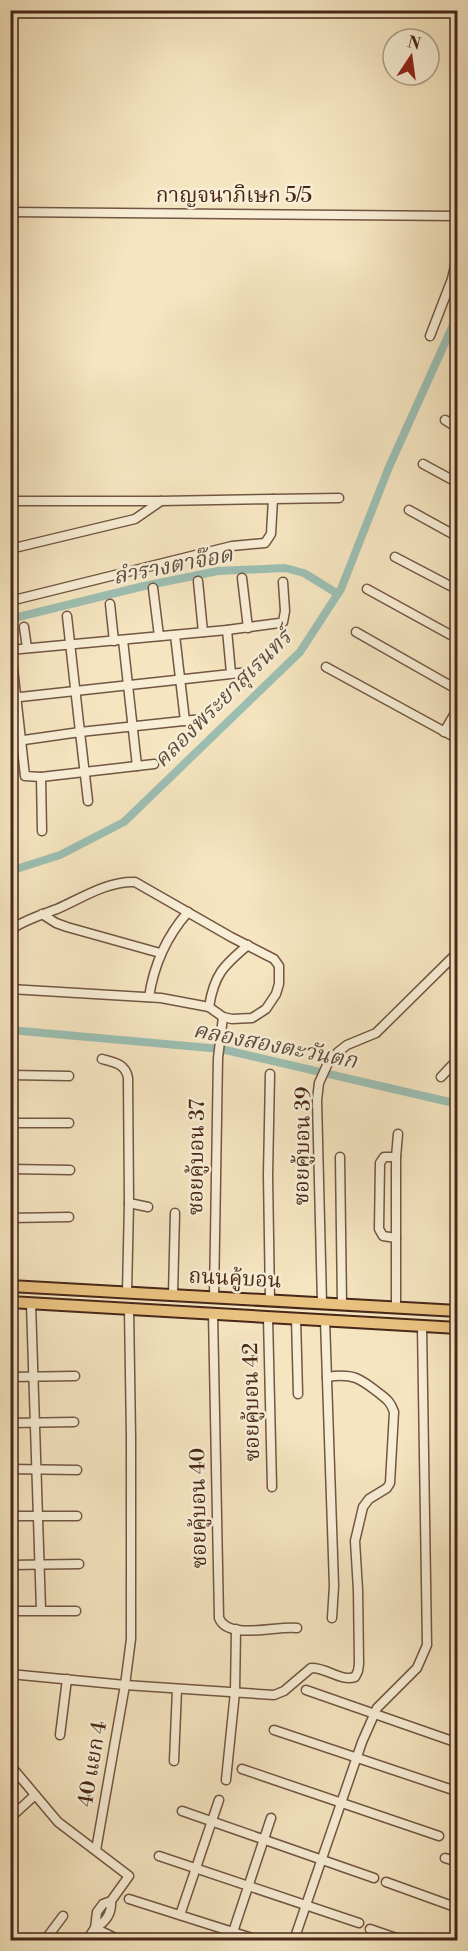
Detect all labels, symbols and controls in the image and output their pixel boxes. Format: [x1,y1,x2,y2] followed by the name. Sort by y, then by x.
[381,27,441,87] north arrow
[406,32,423,55] text: N
[156,183,312,209] street label: กาญจนาภิเษก 5/5
[111,541,236,591] water label: ลำรางตาจ๊อด
[148,621,301,774] water label: คลองพระยาสุเรนทร์
[191,1017,360,1075] water label: คลองสองตะวันตก
[289,1086,317,1206] street label: ซอยคู้บอน 39
[183,1098,211,1215] street label: ซอยคู้บอน 37
[188,1264,282,1294] street label: ถนนคู้บอน
[238,1342,266,1462] street label: ซอยคู้บอน 42
[185,1447,213,1569] street label: ซอยคู้บอน 40
[73,1719,113,1809] street label: 40 แยก 4

